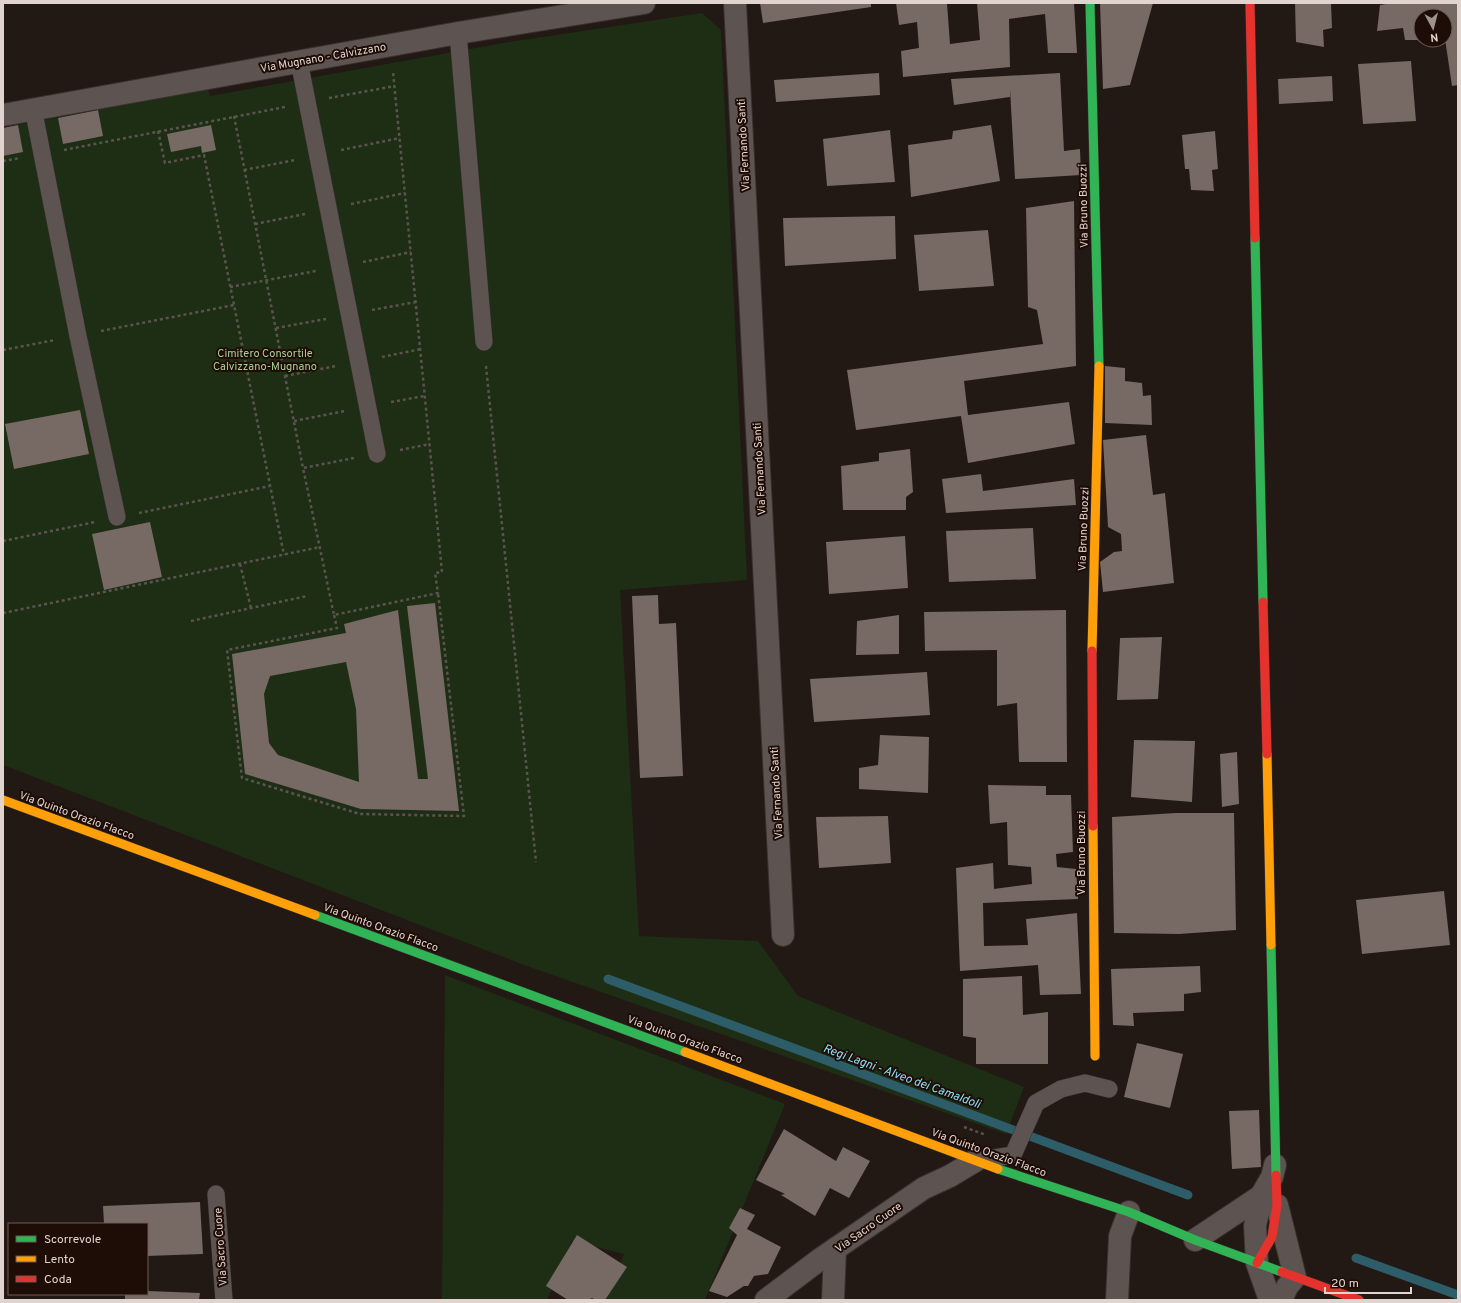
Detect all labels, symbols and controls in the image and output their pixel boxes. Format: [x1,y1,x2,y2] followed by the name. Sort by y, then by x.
[1413,8,1453,48] north arrow
[1429,30,1439,44] text: N
[259,40,387,76] street label: Via Mugnano - Calvizzano
[735,98,753,192] street label: Via Fernando Santi
[1076,164,1092,248] street label: Via Bruno Buozzi
[213,347,317,374] park label: Cimitero Consortile Calvizzano-Mugnano
[751,422,769,516] street label: Via Fernando Santi
[1076,487,1092,571] street label: Via Bruno Buozzi
[768,746,786,840] street label: Via Fernando Santi
[17,789,136,843] street label: Via Quinto Orazio Flacco
[1075,811,1089,895] street label: Via Bruno Buozzi
[321,901,440,955] street label: Via Quinto Orazio Flacco
[625,1013,744,1067] street label: Via Quinto Orazio Flacco
[821,1041,984,1113] water label: Regi Lagni - Alveo dei Camaldoli
[929,1126,1048,1180] street label: Via Quinto Orazio Flacco
[832,1200,905,1256] street label: Via Sacro Cuore
[211,1207,231,1287] street label: Via Sacro Cuore
[8,1223,148,1295] legend
[44,1232,101,1248] text: Scorrevole
[44,1252,75,1268] text: Lento
[1325,1269,1411,1295] scale bar
[44,1272,72,1288] text: Coda
[1331,1276,1359,1292] text: 20 m

